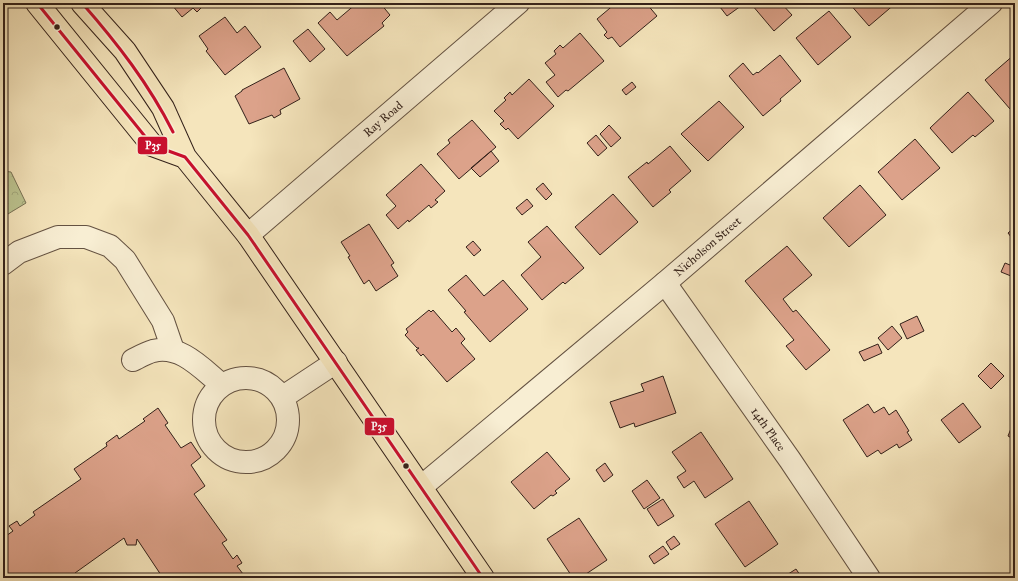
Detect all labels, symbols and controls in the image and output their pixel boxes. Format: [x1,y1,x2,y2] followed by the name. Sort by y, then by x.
[52,22,62,32] unlabelled marker
[361,98,405,140] street label: Ray Road
[137,136,168,155] line badge: P35
[145,139,162,153] text: P35
[671,213,744,279] street label: Nicholson Street
[748,405,788,454] street label: 14th Place
[364,417,395,436] line badge: P35
[371,420,388,434] text: P35
[401,461,411,471] unlabelled marker

